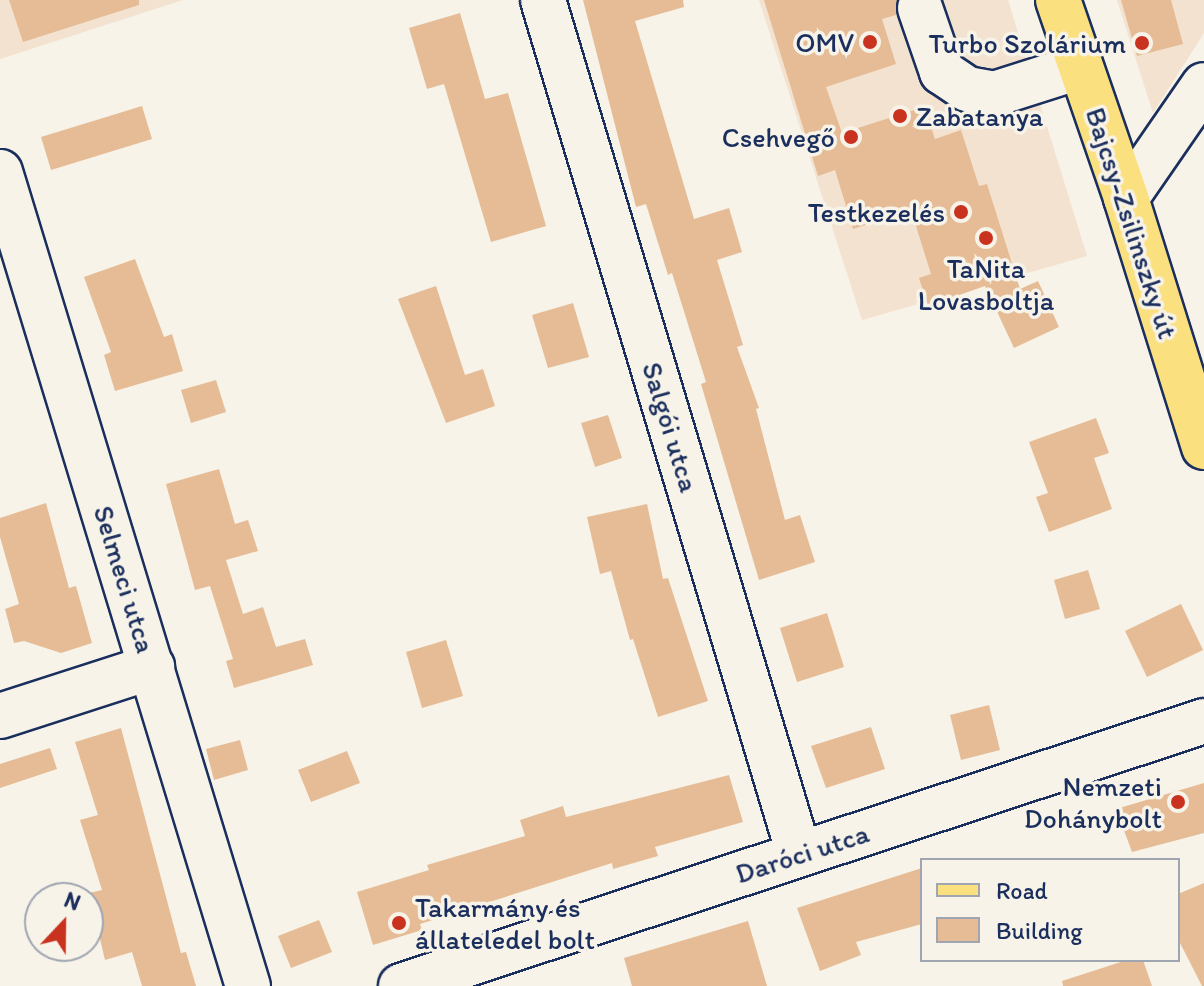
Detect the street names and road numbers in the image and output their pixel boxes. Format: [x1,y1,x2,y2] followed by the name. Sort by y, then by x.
[1079,103,1185,343] street label: Bajcsy-Zsilinszky út
[636,359,706,495] street label: Salgói utca
[87,501,163,657] street label: Selmeci utca
[732,816,872,890] street label: Daróci utca

